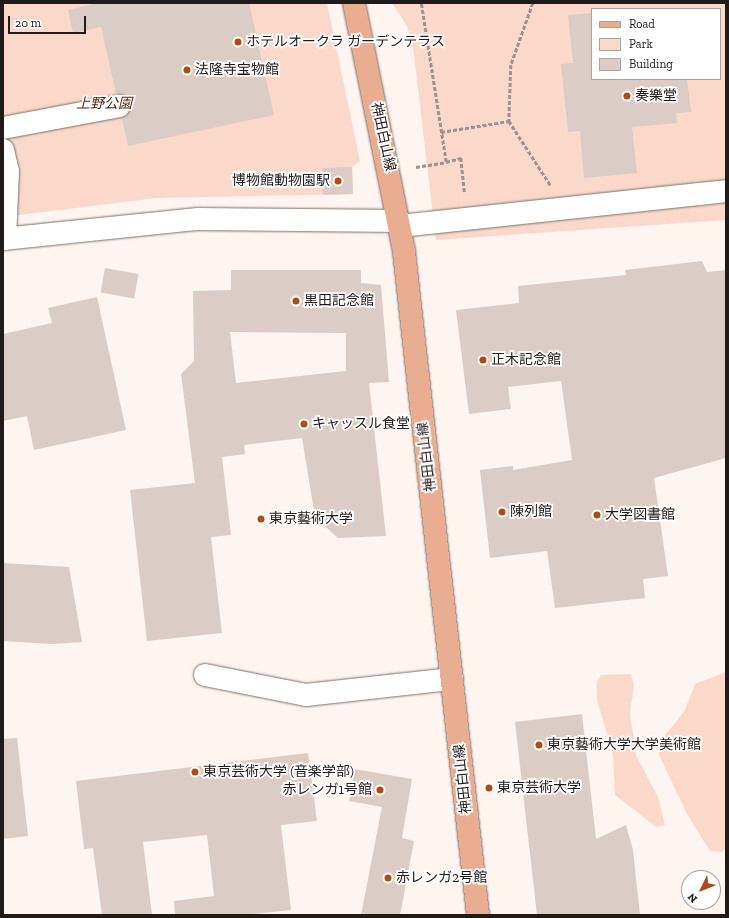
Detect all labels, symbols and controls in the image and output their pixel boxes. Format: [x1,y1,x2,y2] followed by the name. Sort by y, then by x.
[10,8,88,34] scale bar
[591,8,721,80] legend
[15,16,41,30] text: 20 m
[629,17,655,31] text: Road
[246,34,445,50] place label: ホテルオークラ ガーデンテラス
[233,37,243,47] marker: ホテルオークラ ガーデンテラス
[629,37,653,51] text: Park
[629,57,673,71] text: Building
[195,62,279,78] place label: 法隆寺宝物館
[182,65,192,75] marker: 法隆寺宝物館
[635,88,677,104] place label: 奏樂堂
[622,91,632,101] marker: 奏樂堂
[76,96,132,112] park label: 上野公園
[368,101,398,173] street label: 神田白山線
[232,173,330,189] place label: 博物館動物園駅
[333,176,343,186] marker: 博物館動物園駅
[304,293,374,309] place label: 黒田記念館
[291,296,301,306] marker: 黒田記念館
[491,352,561,368] place label: 正木記念館
[478,355,488,365] marker: 正木記念館
[312,416,410,432] place label: キャッスル食堂
[299,419,309,429] marker: キャッスル食堂
[414,421,440,493] street label: 神田白山線
[510,504,552,520] place label: 陳列館
[497,507,507,517] marker: 陳列館
[605,507,675,523] place label: 大学図書館
[592,510,602,520] marker: 大学図書館
[269,511,353,527] place label: 東京藝術大学
[256,514,266,524] marker: 東京藝術大学
[547,737,701,753] place label: 東京藝術大学大学美術館
[534,740,544,750] marker: 東京藝術大学大学美術館
[451,743,475,815] street label: 神田白山線
[203,764,354,780] place label: 東京芸術大学 (音楽学部)
[190,767,200,777] marker: 東京芸術大学 (音楽学部)
[497,780,581,796] place label: 東京芸術大学
[283,782,372,798] place label: 赤レンガ1号館
[484,783,494,793] marker: 東京芸術大学
[375,785,385,795] marker: 赤レンガ1号館
[396,870,487,886] place label: 赤レンガ2号館
[681,870,721,910] north arrow
[383,873,393,883] marker: 赤レンガ2号館
[685,890,700,905] text: N

